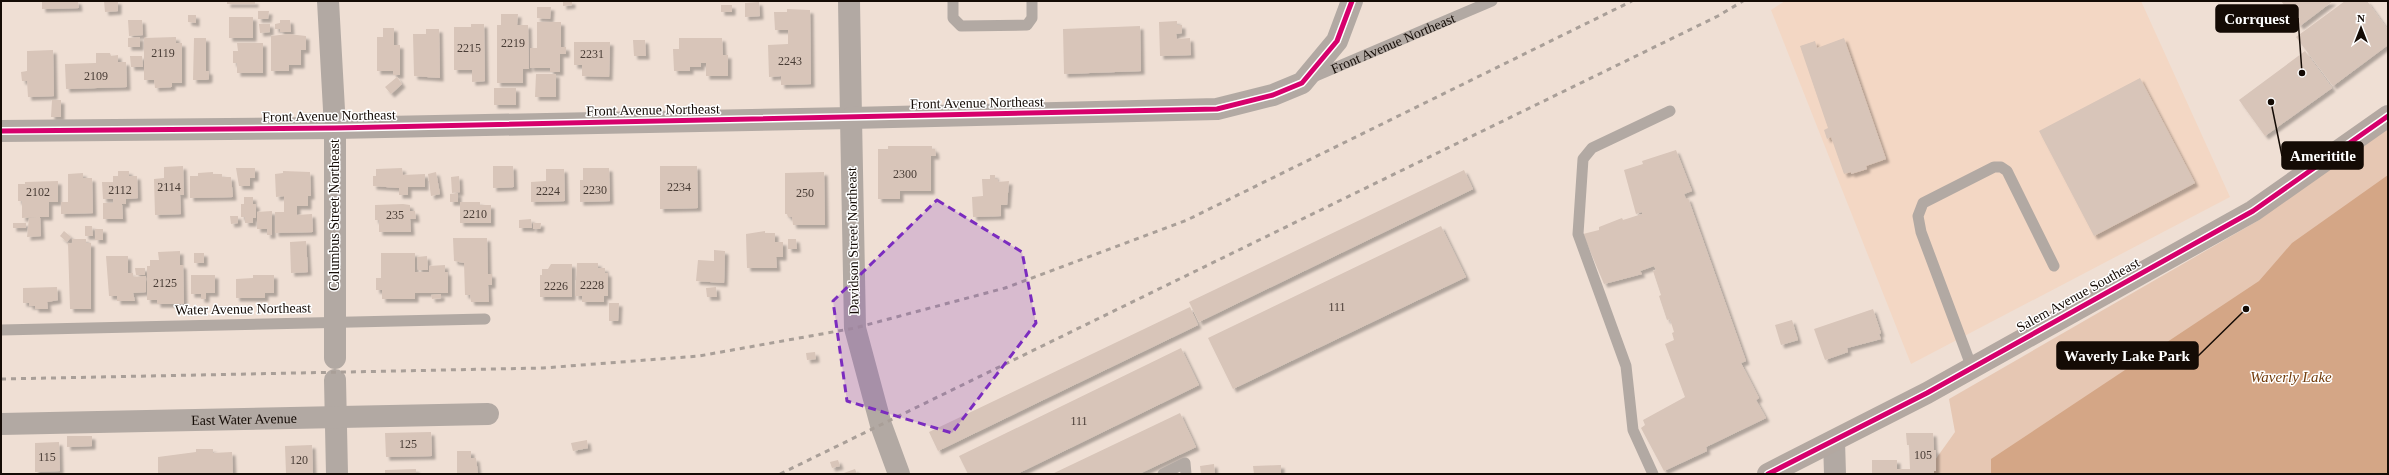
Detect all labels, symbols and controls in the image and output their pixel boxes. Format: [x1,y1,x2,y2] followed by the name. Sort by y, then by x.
[2216,5,2298,32] callout: Corrquest
[2341,8,2381,48] north arrow
[1329,10,1457,76] street label: Front Avenue Northeast
[2224,11,2290,27] text: Corrquest
[2357,12,2365,24] text: N
[501,36,525,50] house number: 2219
[457,41,481,55] house number: 2215
[151,46,175,60] house number: 2119
[580,47,604,61] house number: 2231
[778,54,802,68] house number: 2243
[84,69,108,83] house number: 2109
[910,94,1044,112] street label: Front Avenue Northeast
[586,101,720,119] street label: Front Avenue Northeast
[262,107,396,125] street label: Front Avenue Northeast
[327,139,342,291] street label: Columbus Street Northeast
[2282,142,2363,169] callout: Amerititle
[2290,148,2356,164] text: Amerititle
[844,167,862,315] street label: Davidson Street Northeast
[893,167,917,181] house number: 2300
[157,180,181,194] house number: 2114
[667,180,691,194] house number: 2234
[108,183,132,197] house number: 2112
[583,183,607,197] house number: 2230
[536,184,560,198] house number: 2224
[26,185,50,199] house number: 2102
[796,186,814,200] house number: 250
[463,207,487,221] house number: 2210
[386,208,404,222] house number: 235
[2014,255,2142,335] street label: Salem Avenue Southeast
[153,276,177,290] house number: 2125
[580,278,604,292] house number: 2228
[544,279,568,293] house number: 2226
[175,300,311,318] street label: Water Avenue Northeast
[1328,300,1346,314] house number: 111
[2057,342,2198,369] callout: Waverly Lake Park
[2064,348,2191,364] text: Waverly Lake Park
[2250,369,2332,385] water label: Waverly Lake
[191,410,297,428] street label: East Water Avenue
[1070,414,1088,428] house number: 111
[399,437,417,451] house number: 125
[1914,448,1932,462] house number: 105
[38,450,56,464] house number: 115
[290,453,308,467] house number: 120

